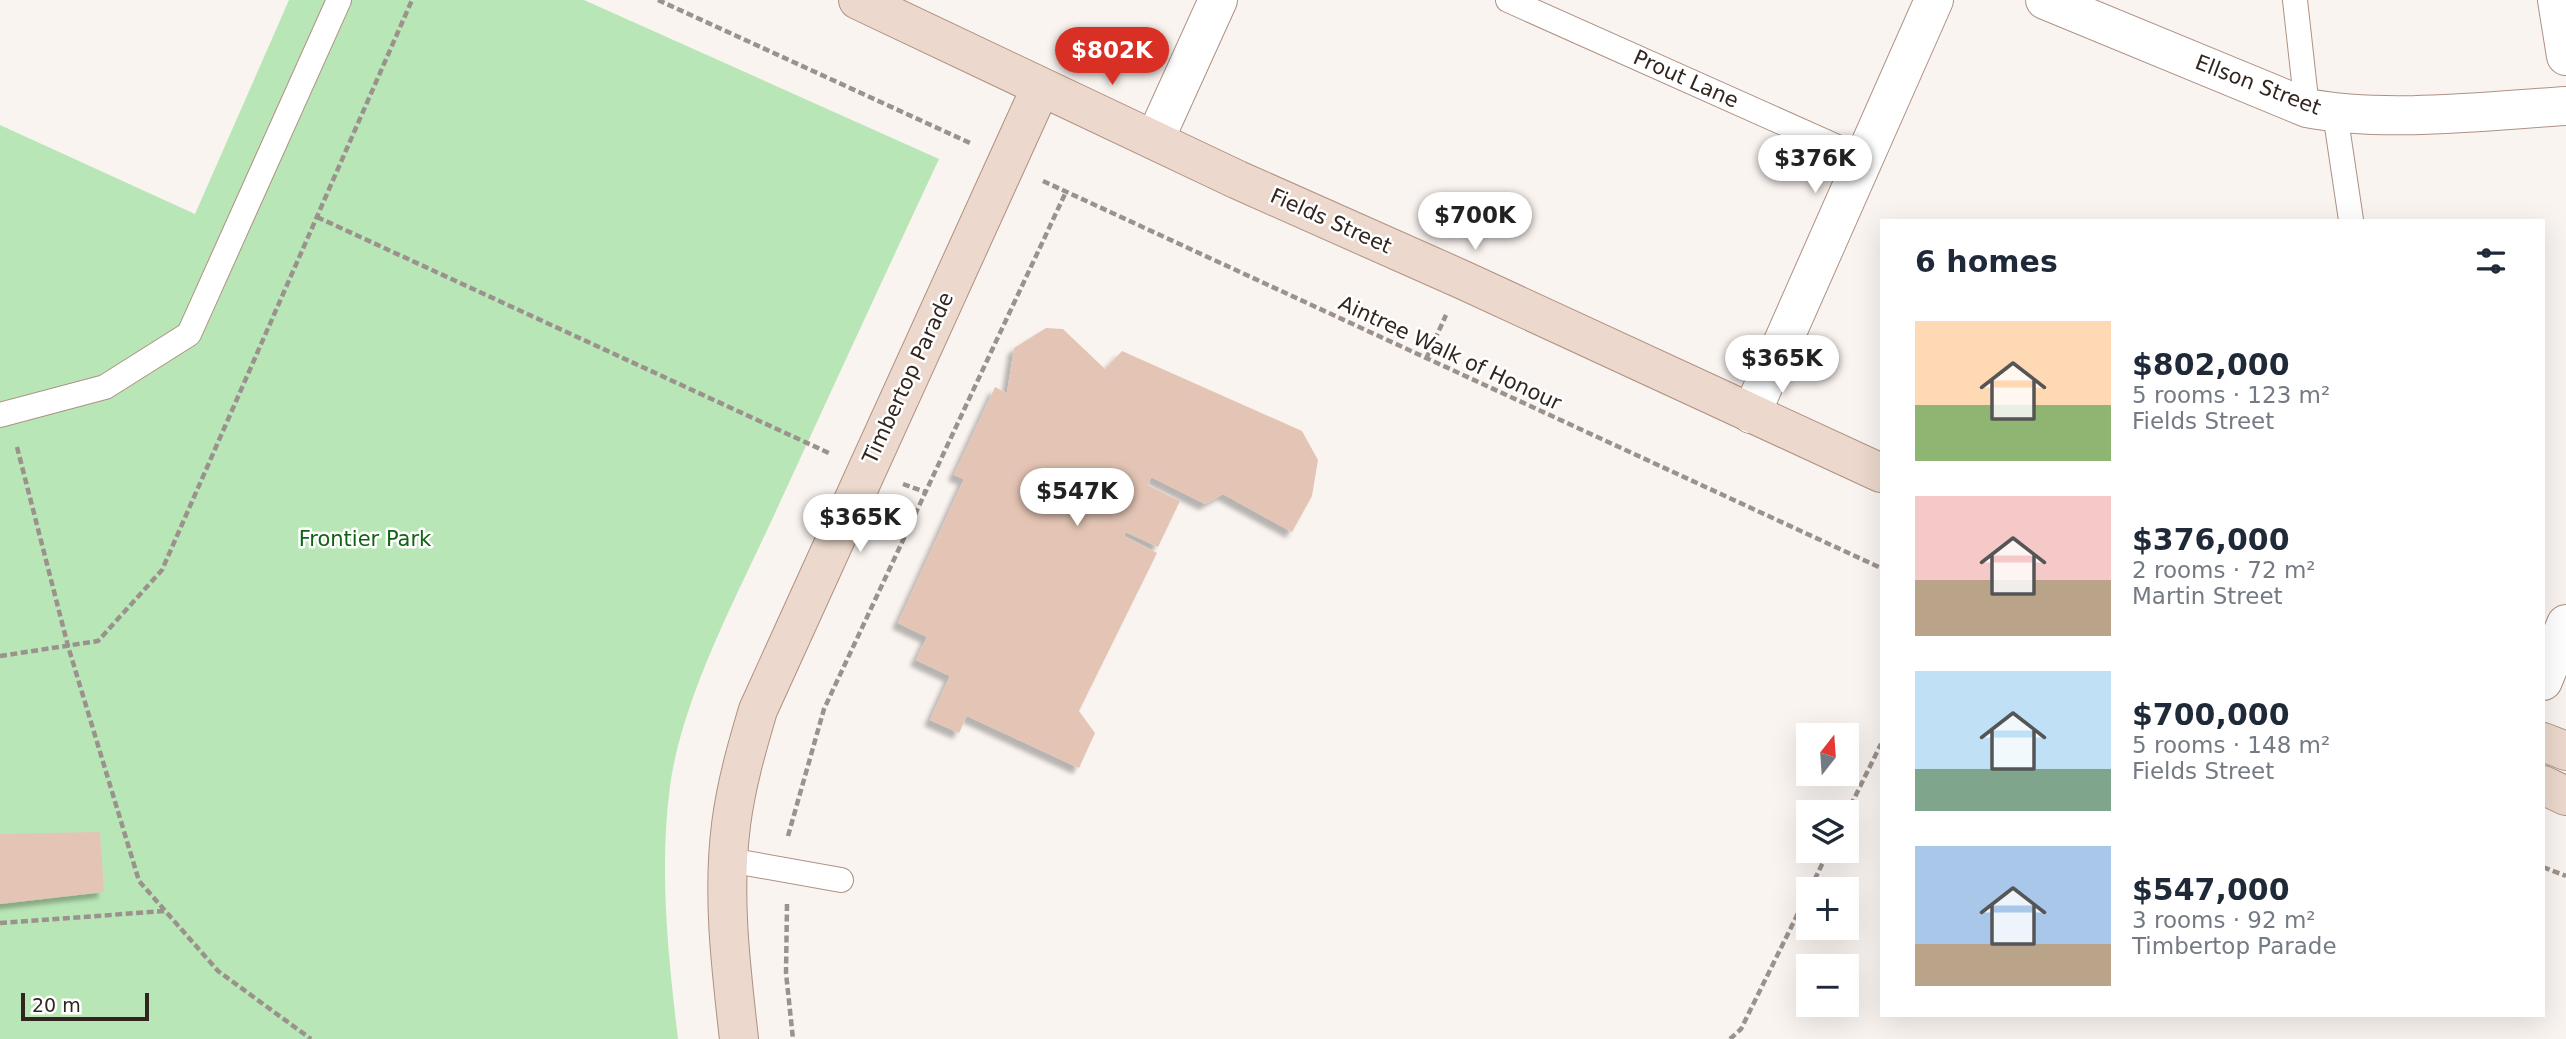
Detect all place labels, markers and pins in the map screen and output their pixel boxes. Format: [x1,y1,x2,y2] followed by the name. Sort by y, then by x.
[1063,28,1161,87] pin: $802K
[1766,136,1864,195] pin: $376K
[1426,192,1524,252] pin: $700K
[1733,336,1831,395] pin: $365K
[1028,468,1126,528] pin: $547K
[811,494,909,554] pin: $365K

